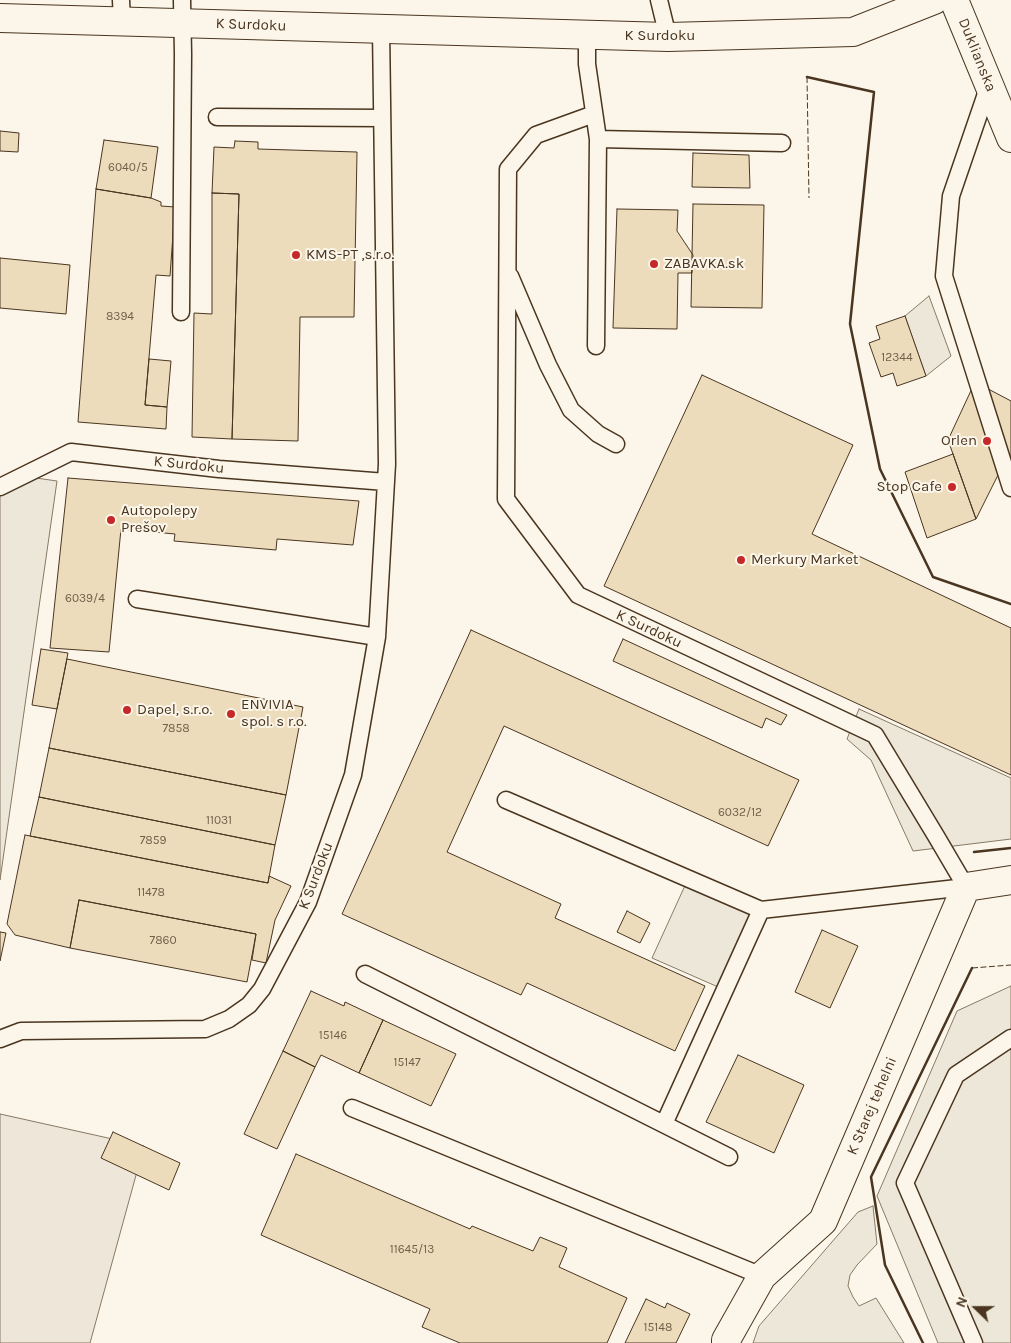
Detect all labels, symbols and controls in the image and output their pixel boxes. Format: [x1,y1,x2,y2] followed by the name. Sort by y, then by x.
[215,15,287,35] street label: K Surdoku
[954,15,1000,95] street label: Duklianska
[625,27,695,45] street label: K Surdoku
[108,161,148,175] house number: 6040/5
[306,246,394,264] place label: KMS-PT ,s.r.o.
[290,249,302,261] marker: KMS-PT ,s.r.o.
[664,255,744,273] place label: ZABAVKA.sk
[648,258,660,270] marker: ZABAVKA.sk
[106,310,134,324] house number: 8394
[881,351,913,365] house number: 12344
[941,432,977,450] place label: Orlen
[981,435,993,447] marker: Orlen
[153,452,225,478] street label: K Surdoku
[876,478,942,496] place label: Stop Cafe
[946,481,958,493] marker: Stop Cafe
[121,502,197,537] place label: Autopolepy Prešov
[105,514,117,526] marker: Autopolepy Prešov
[751,551,859,569] place label: Merkury Market
[735,554,747,566] marker: Merkury Market
[65,592,105,606] house number: 6039/4
[613,606,685,652] street label: K Surdoku
[241,696,307,731] place label: ENVIVIA spol. s r.o.
[137,701,212,719] place label: Dapel, s.r.o.
[121,704,133,716] marker: Dapel, s.r.o.
[225,708,237,720] marker: ENVIVIA spol. s r.o.
[162,722,190,736] house number: 7858
[718,806,762,820] house number: 6032/12
[206,814,232,828] house number: 11031
[140,834,166,848] house number: 7859
[295,840,337,912] street label: K Surdoku
[137,886,165,900] house number: 11478
[150,934,176,948] house number: 7860
[319,1029,347,1043] house number: 15146
[843,1054,901,1158] street label: K Starej tehelni
[393,1056,421,1070] house number: 15147
[390,1243,434,1257] house number: 11645/13
[951,1283,1001,1333] north arrow
[952,1294,971,1310] text: N
[644,1321,672,1335] house number: 15148

